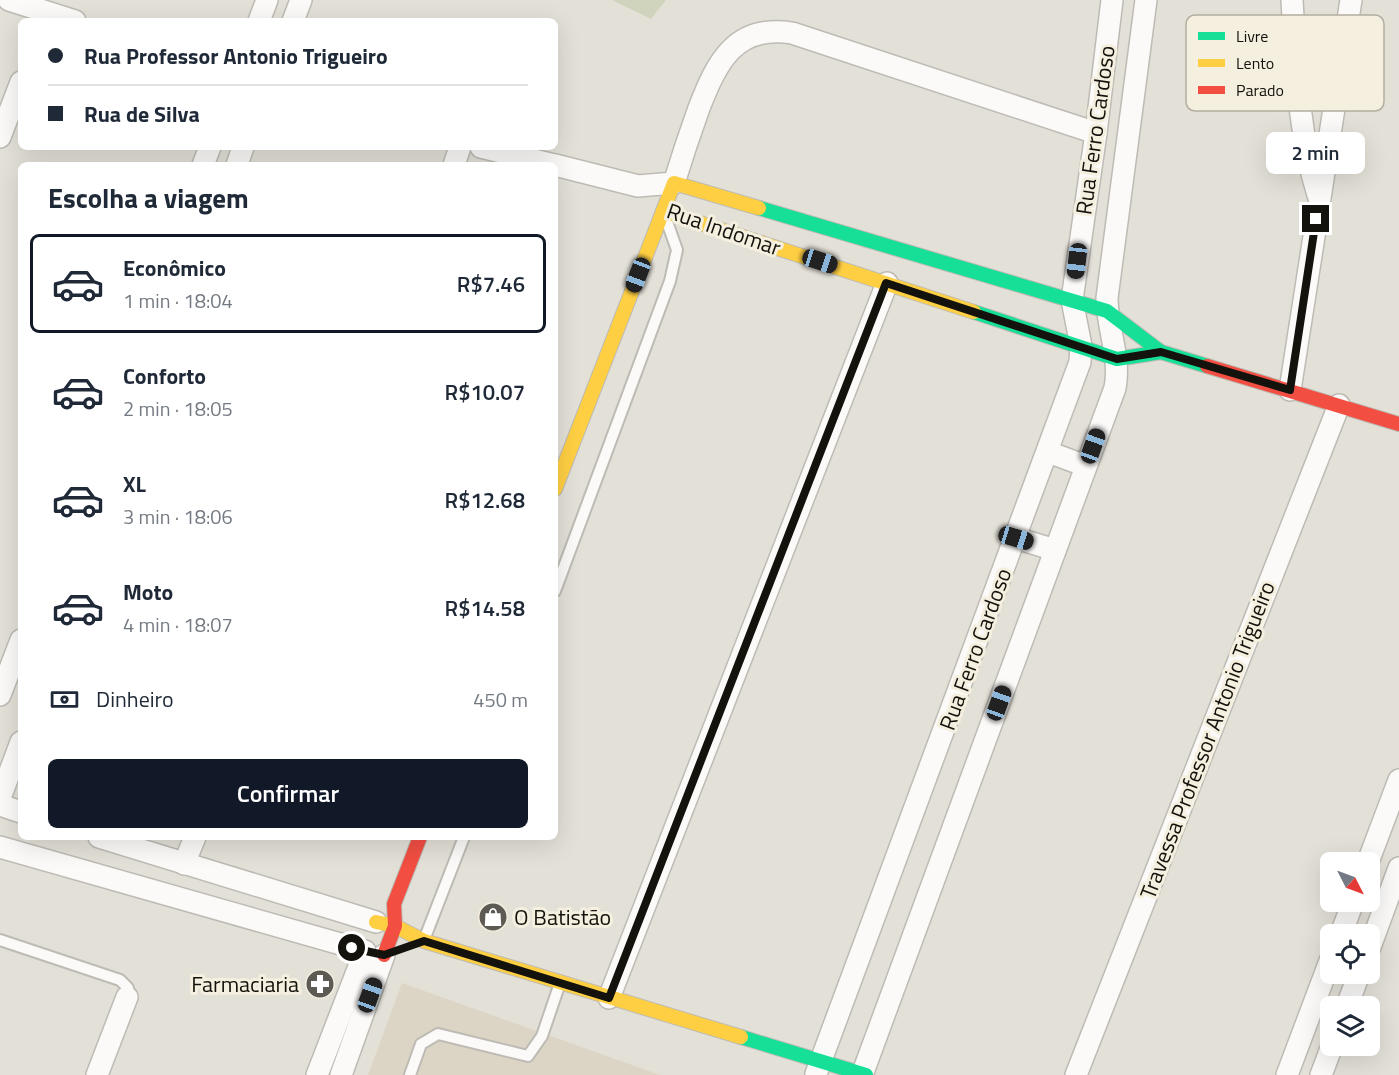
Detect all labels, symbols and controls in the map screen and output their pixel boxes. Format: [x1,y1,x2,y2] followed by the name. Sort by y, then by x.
[1186,15,1384,111] legend
[1236,24,1268,48] text: Livre
[84,39,388,73] text: Rua Professor Antonio Trigueiro
[1066,43,1124,217] street label: Rua Ferro Cardoso
[1236,51,1274,75] text: Lento
[1236,78,1284,102] text: Parado
[84,97,200,131] text: Rua de Silva
[1266,132,1366,174] callout: 2 min
[1291,137,1340,168] text: 2 min
[48,177,249,218] text: Escolha a viagem
[662,194,786,264] street label: Rua Indomar
[1302,205,1329,232] route end
[1066,242,1088,280] car
[800,247,840,275] car
[123,251,226,285] text: Econômico
[623,255,653,295] car
[51,257,105,311] icon: car
[457,267,525,301] text: R$7.46
[123,285,233,316] text: 1 min · 18:04
[123,359,206,393] text: Conforto
[51,365,105,419] icon: car
[445,375,525,409] text: R$10.07
[123,393,233,424] text: 2 min · 18:05
[1078,426,1108,466] car
[123,467,146,501] text: XL
[51,473,105,527] icon: car
[445,483,525,517] text: R$12.68
[123,501,233,532] text: 3 min · 18:06
[996,524,1036,552] car
[930,563,1020,735] street label: Rua Ferro Cardoso
[123,575,173,609] text: Moto
[1131,576,1283,904] street label: Travessa Professor Antonio Trigueiro
[51,581,105,635] icon: car
[445,591,525,625] text: R$14.58
[123,609,233,640] text: 4 min · 18:07
[96,682,174,716] text: Dinheiro
[48,683,81,716] icon: cash
[984,683,1014,723] car
[473,684,528,715] text: 450 m
[48,759,528,828] button: Confirmar
[1320,852,1380,912] north arrow
[1320,852,1380,1056] map controls
[514,900,611,934] place label: O Batistão
[477,901,509,933] shop icon: O Batistão
[1320,924,1380,984] button: locate
[338,934,365,961] route start
[191,967,299,1001] place label: Farmaciaria
[304,968,336,1000] pharmacy icon: Farmaciaria
[355,975,385,1015] car
[1320,996,1380,1056] button: layers

